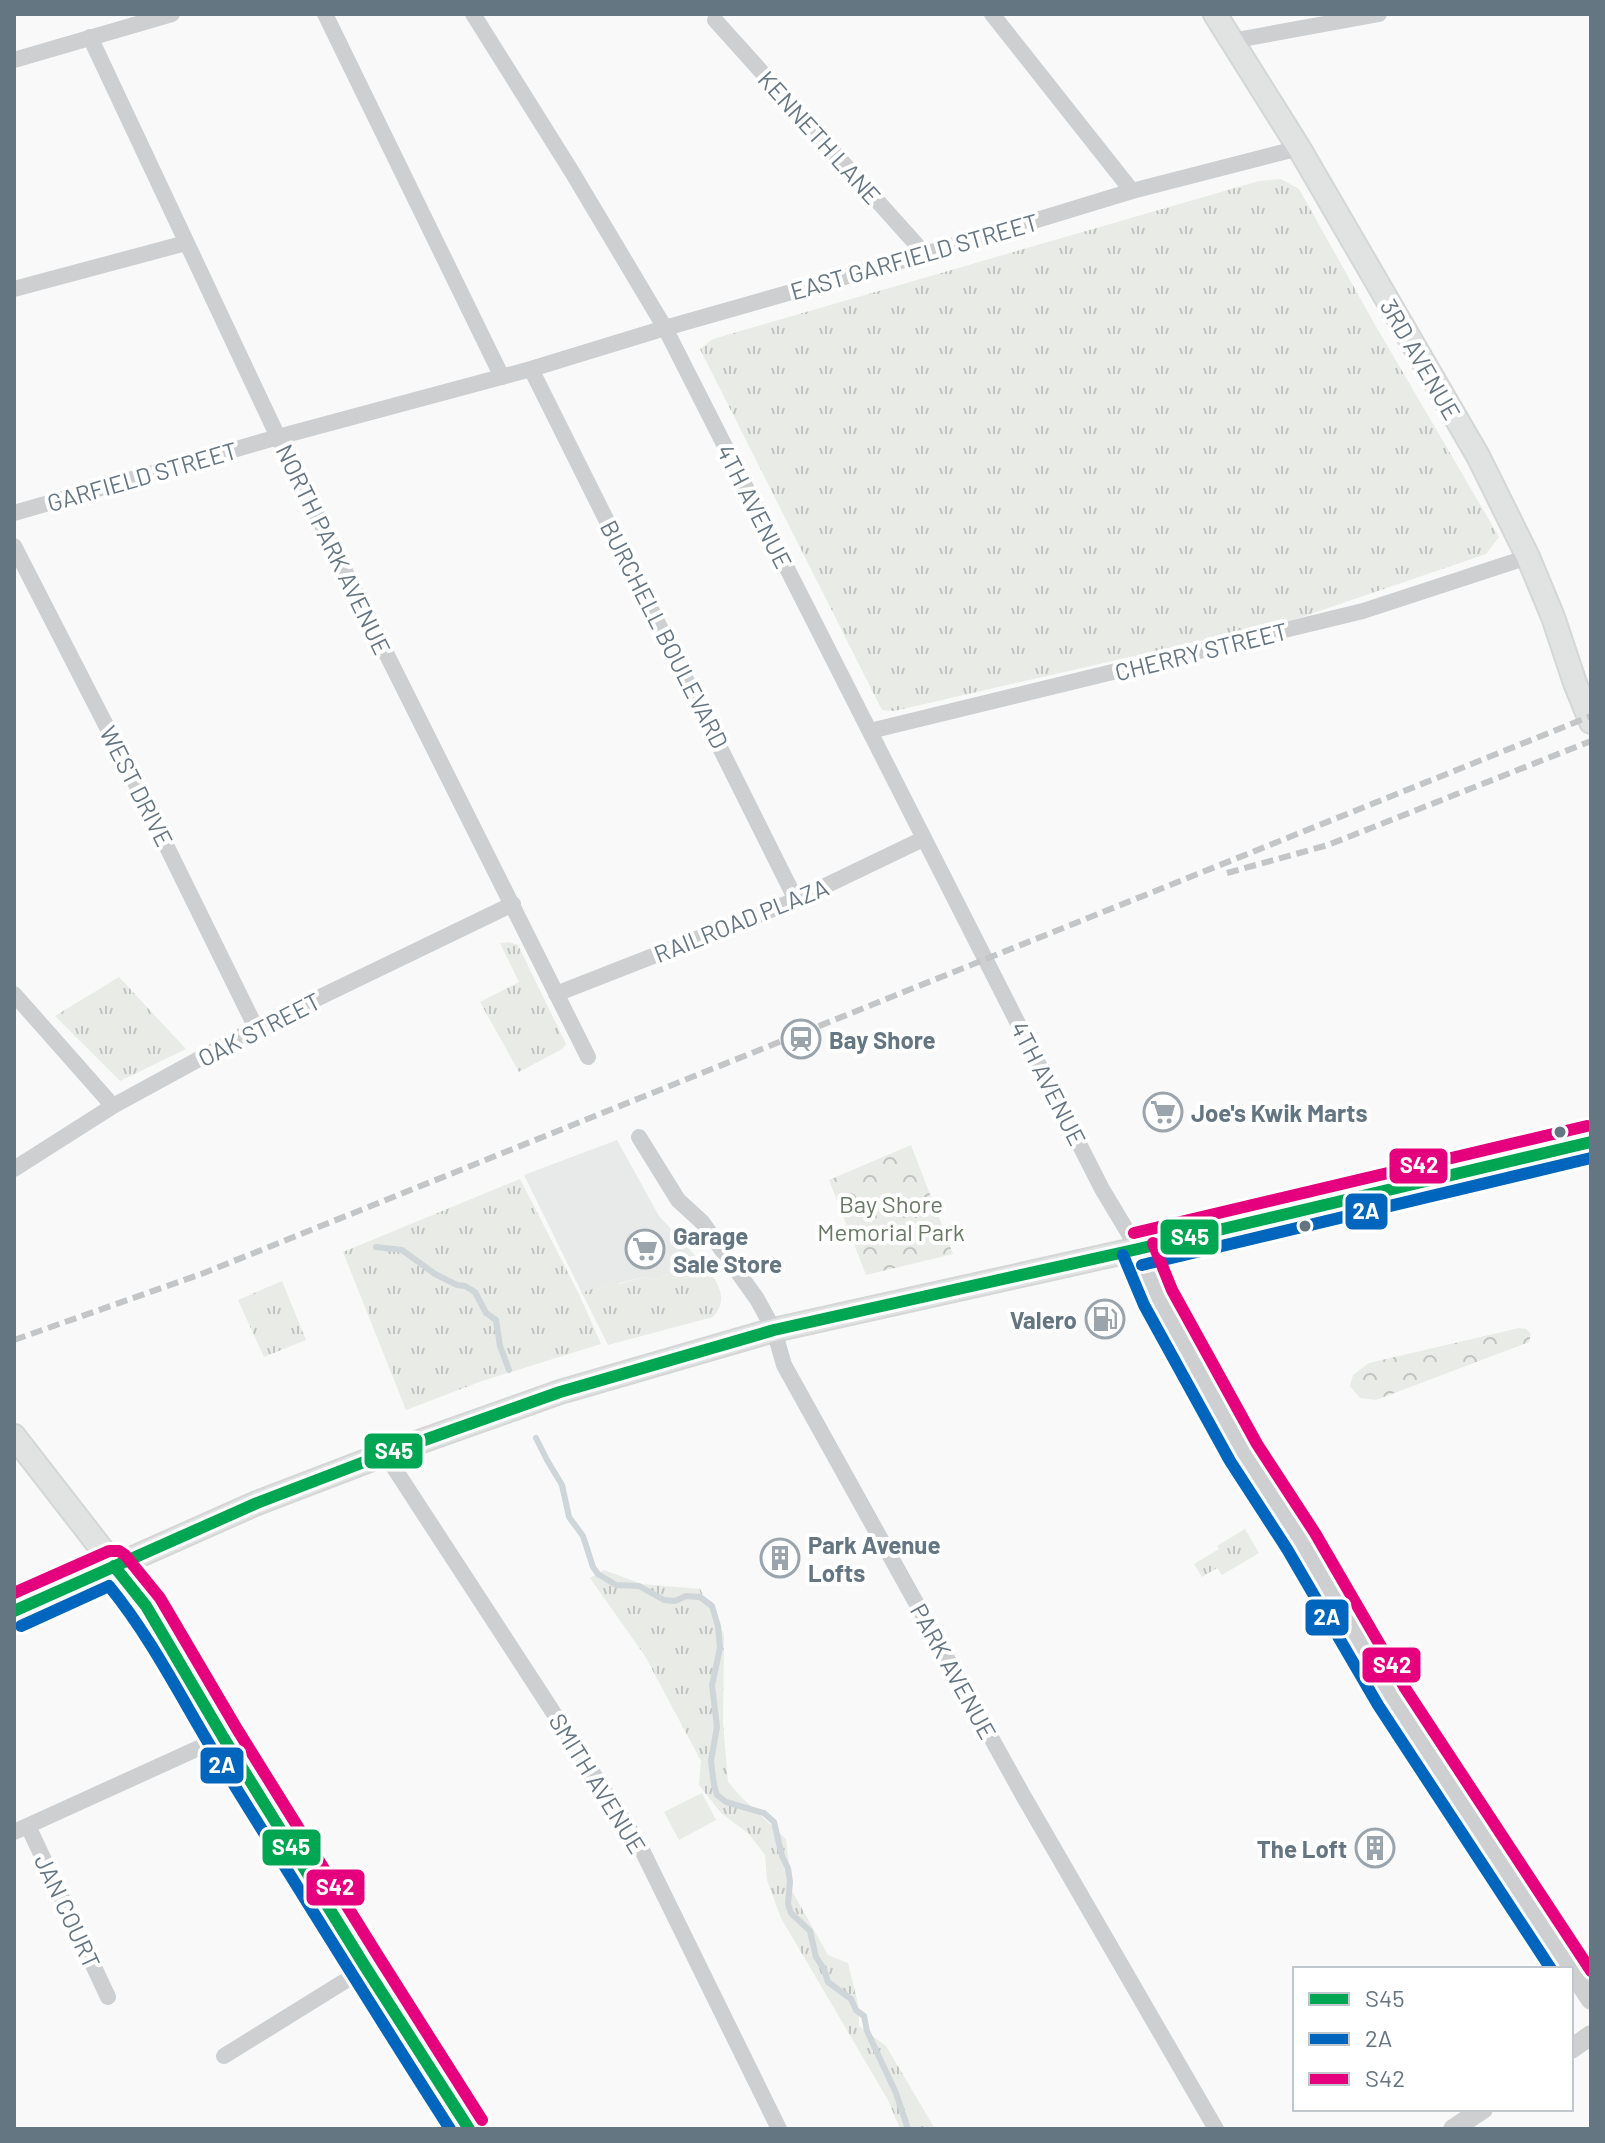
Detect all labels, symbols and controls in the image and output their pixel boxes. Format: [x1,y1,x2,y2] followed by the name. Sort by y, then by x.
[753,64,887,210] street label: KENNETH LANE
[787,207,1041,305] street label: EAST GARFIELD STREET
[1375,293,1467,425] street label: 3RD AVENUE
[44,435,240,517] street label: GARFIELD STREET
[270,439,398,659] street label: NORTH PARK AVENUE
[711,439,799,573] street label: 4TH AVENUE
[595,515,735,753] street label: BURCHELL BOULEVARD
[1112,616,1290,686] street label: CHERRY STREET
[94,721,180,851] street label: WEST DRIVE
[650,872,832,968] street label: RAILROAD PLAZA
[193,986,325,1072] street label: OAK STREET
[1005,1016,1093,1150] street label: 4TH AVENUE
[780,1018,822,1060] station icon: Bay Shore
[829,1025,936,1054] place label: Bay Shore
[1142,1091,1184,1133] supermarket icon: Joe's Kwik Marts
[1191,1098,1367,1127] place label: Joe's Kwik Marts
[1552,1124,1568,1140] unlabelled marker
[1388,1147,1449,1185] line badge: S42
[1400,1151,1438,1177] text: S42
[817,1189,965,1246] park label: Bay Shore Memorial Park
[1344,1192,1389,1231] line badge: 2A
[1352,1197,1380,1223] text: 2A
[1159,1218,1220,1256] line badge: S45
[1297,1218,1313,1234] unlabelled marker
[673,1221,782,1278] place label: Garage Sale Store
[1171,1223,1209,1249] text: S45
[624,1228,666,1270] supermarket icon: Garage Sale Store
[1084,1298,1126,1340] fuel station icon: Valero
[1010,1305,1077,1334] place label: Valero
[363,1432,424,1470] line badge: S45
[375,1437,413,1463] text: S45
[808,1530,941,1587] place label: Park Avenue Lofts
[759,1537,801,1579] building icon: Park Avenue Lofts
[905,1598,1003,1744] street label: PARK AVENUE
[1304,1598,1350,1637] line badge: 2A
[1313,1603,1341,1629] text: 2A
[1361,1646,1422,1684] line badge: S42
[1373,1651,1411,1677] text: S42
[543,1708,653,1858] street label: SMITH AVENUE
[199,1746,245,1785] line badge: 2A
[208,1751,236,1777] text: 2A
[1354,1827,1396,1869] building icon: The Loft
[261,1828,322,1867] line badge: S45
[272,1833,310,1859] text: S45
[1257,1834,1347,1863] place label: The Loft
[29,1849,107,1973] street label: JAN COURT
[305,1868,366,1907] line badge: S42
[316,1873,354,1899] text: S42
[1293,1967,1573,2111] legend
[1365,1983,1405,2012] text: S45
[1365,2023,1392,2052] text: 2A
[1365,2063,1405,2092] text: S42

